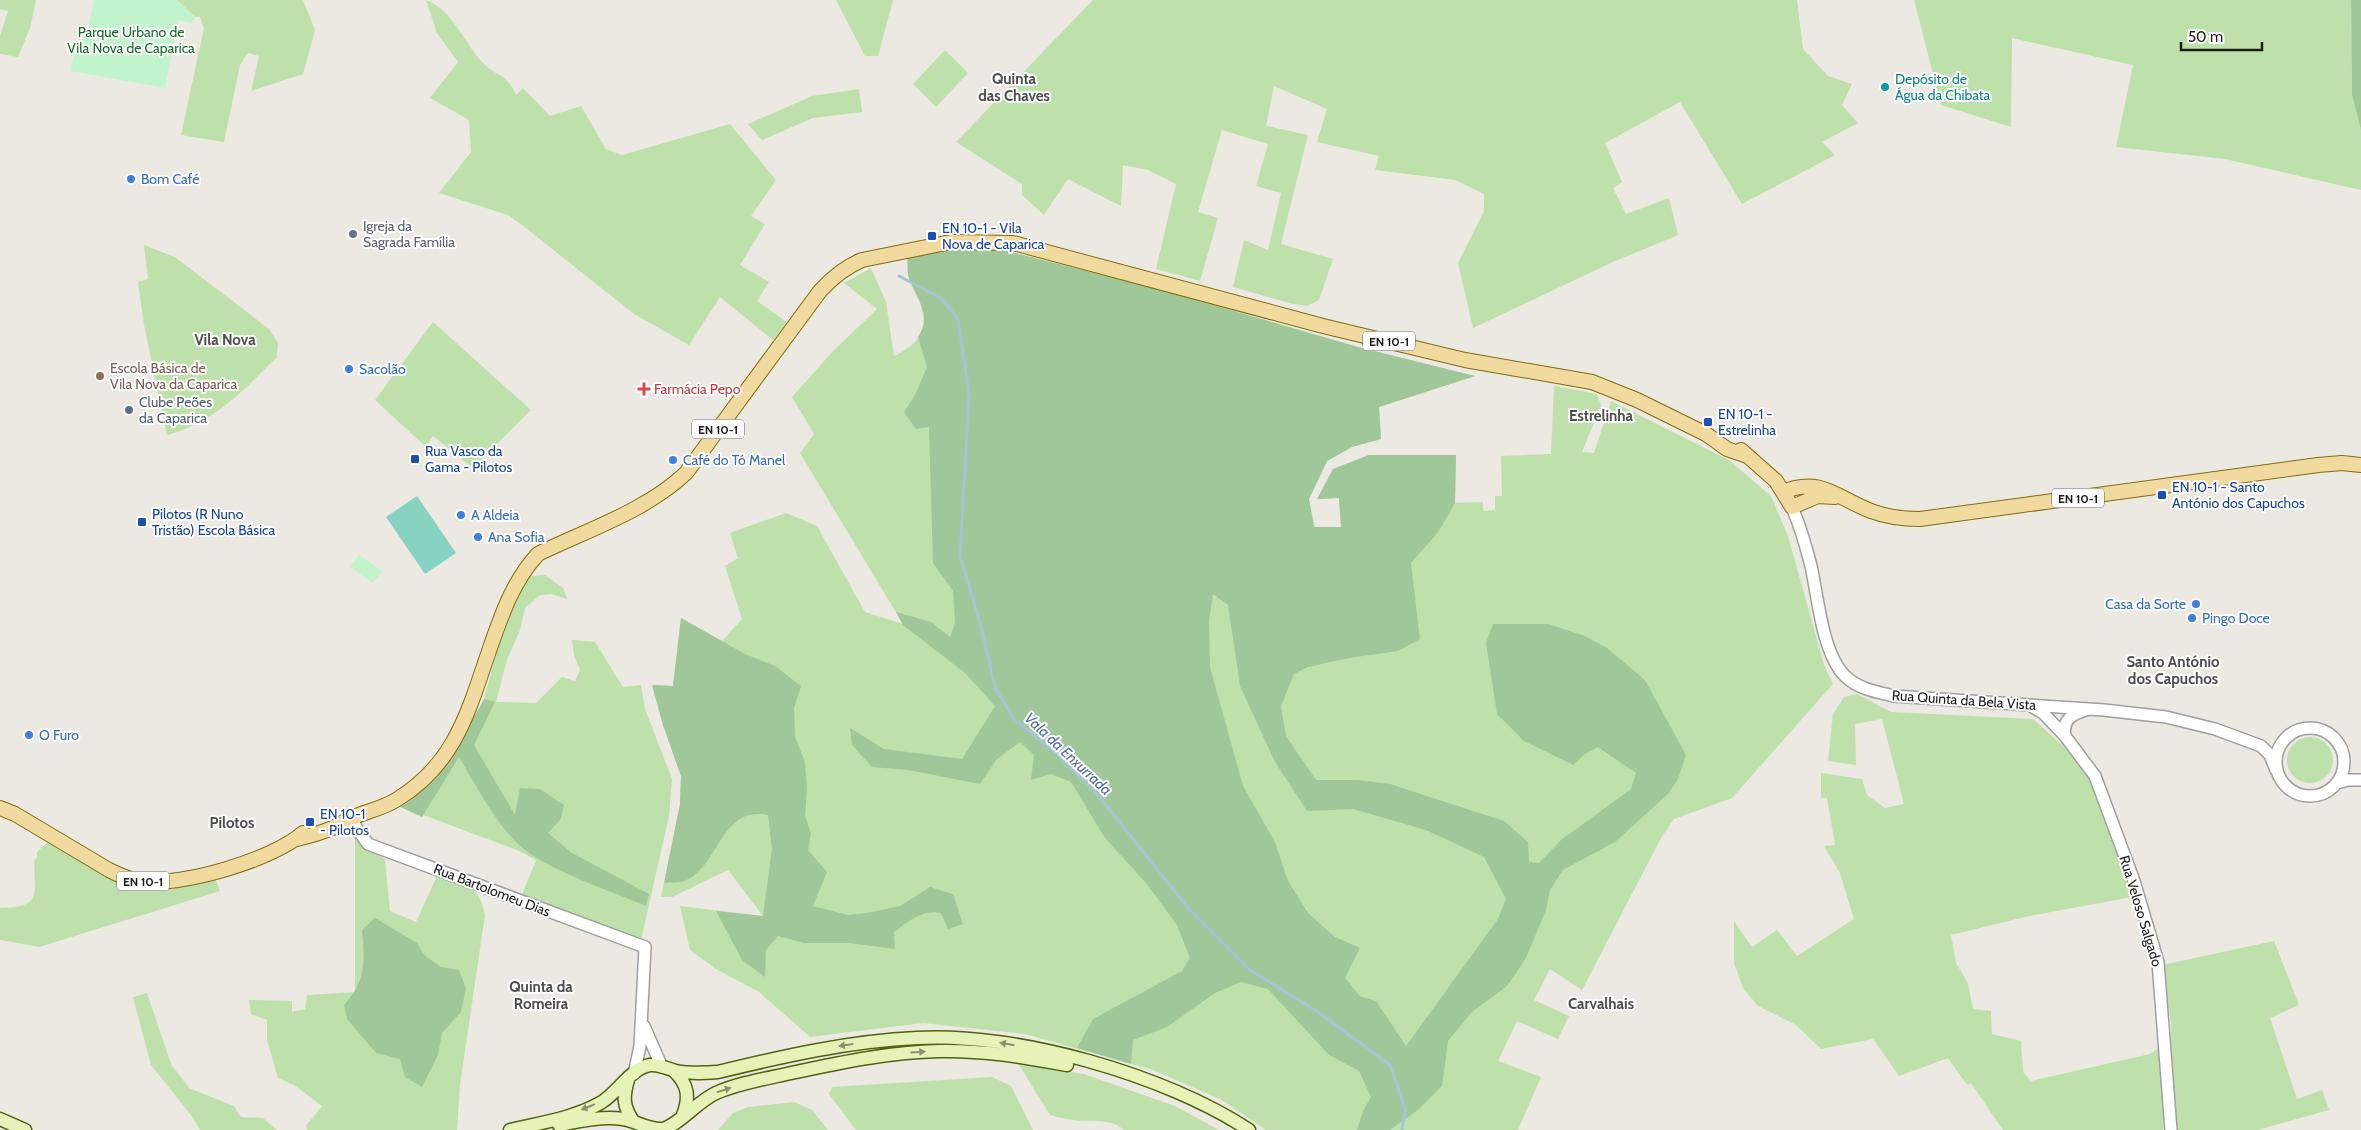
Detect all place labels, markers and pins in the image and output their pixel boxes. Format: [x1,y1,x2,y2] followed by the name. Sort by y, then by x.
[1895,70,1991,104] place label: Depósito de Água da Chibata
[1879,81,1891,93] marker: Depósito de Água da Chibata
[141,170,199,188] place label: Bom Café
[125,173,137,185] marker: Bom Café
[363,217,455,251] place label: Igreja da Sagrada Família
[942,219,1045,253] place label: EN 10-1 - Vila Nova de Caparica
[347,228,359,240] marker: Igreja da Sagrada Família
[926,230,938,242] marker: EN 10-1 - Vila Nova de Caparica
[110,359,237,393] place label: Escola Básica de Vila Nova da Caparica
[359,360,406,378] place label: Sacolão
[343,363,355,375] marker: Sacolão
[94,370,106,382] marker: Escola Básica de Vila Nova da Caparica
[654,380,741,398] place label: Farmácia Pepo
[638,383,650,395] marker: Farmácia Pepo
[139,393,212,427] place label: Clube Peões da Caparica
[123,404,135,416] marker: Clube Peões da Caparica
[1718,405,1776,439] place label: EN 10-1 - Estrelinha
[1702,416,1714,428] marker: EN 10-1 - Estrelinha
[425,442,512,476] place label: Rua Vasco da Gama - Pilotos
[683,451,786,469] place label: Café do Tó Manel
[409,453,421,465] marker: Rua Vasco da Gama - Pilotos
[667,454,679,466] marker: Café do Tó Manel
[2172,478,2305,512] place label: EN 10-1 - Santo António dos Capuchos
[2156,489,2168,501] marker: EN 10-1 - Santo António dos Capuchos
[152,505,275,539] place label: Pilotos (R Nuno Tristão) Escola Básica
[471,506,519,524] place label: A Aldeia
[455,509,467,521] marker: A Aldeia
[136,516,148,528] marker: Pilotos (R Nuno Tristão) Escola Básica
[488,528,545,546] place label: Ana Sofia
[472,531,484,543] marker: Ana Sofia
[2105,595,2186,613] place label: Casa da Sorte
[2190,598,2202,610] marker: Casa da Sorte
[2202,609,2270,627] place label: Pingo Doce
[2186,612,2198,624] marker: Pingo Doce
[39,726,79,744] place label: O Furo
[23,729,35,741] marker: O Furo
[320,805,369,839] place label: EN 10-1 - Pilotos
[304,816,316,828] marker: EN 10-1 - Pilotos

